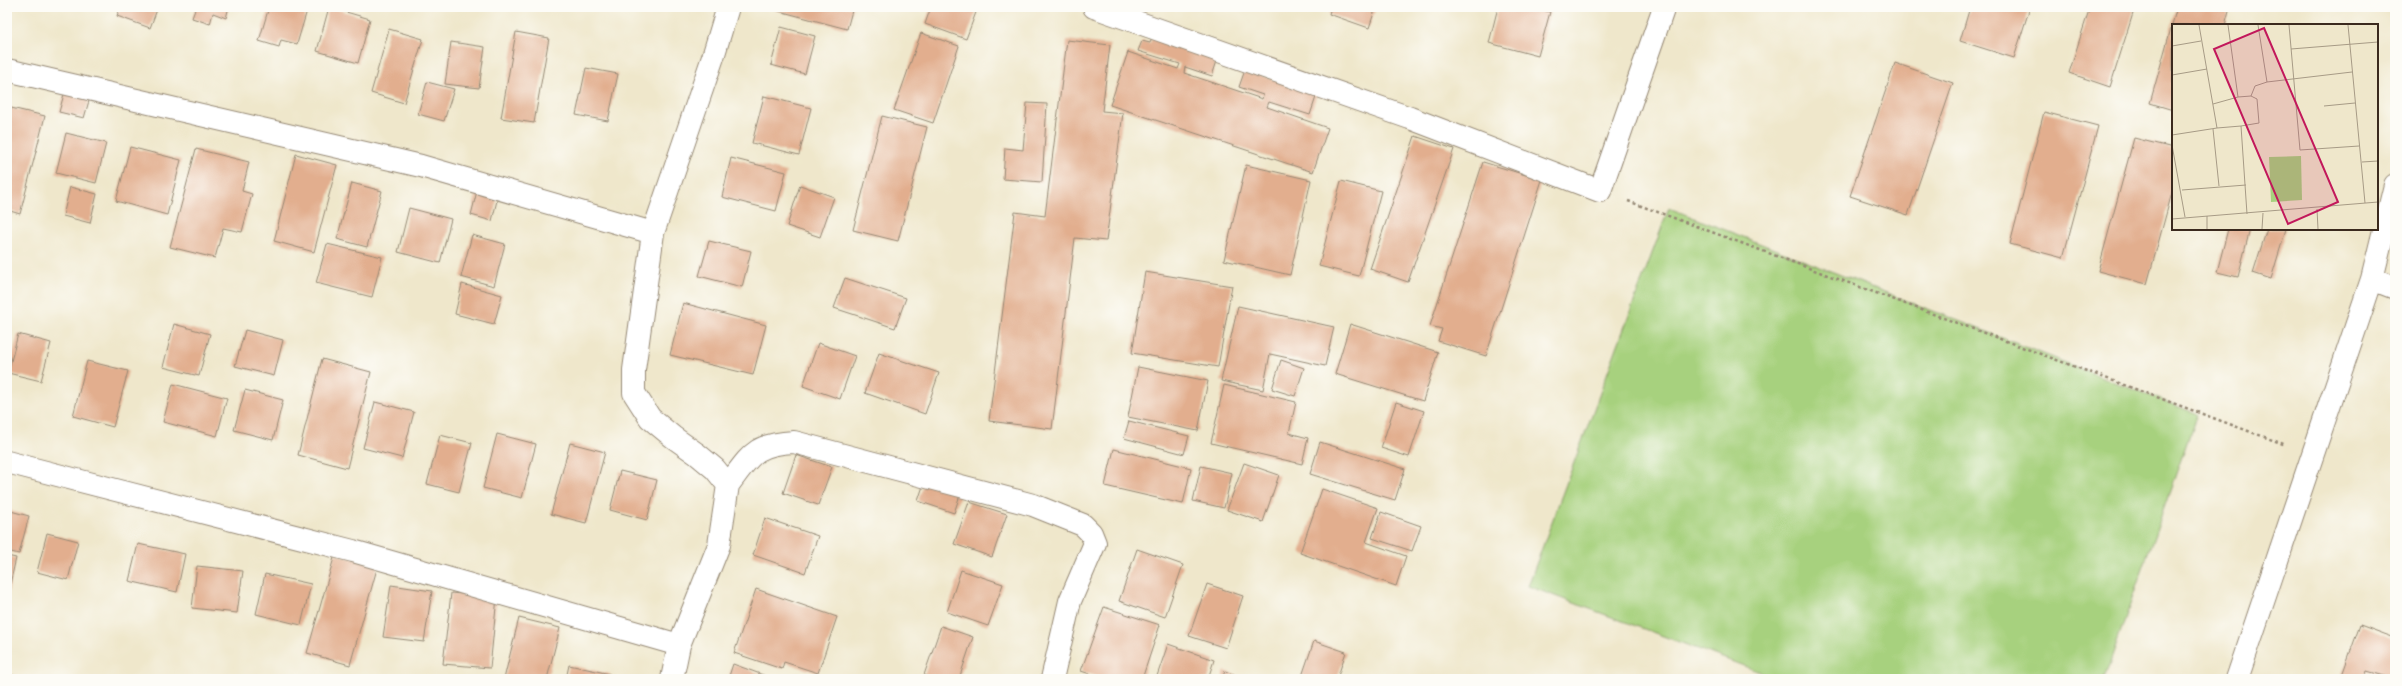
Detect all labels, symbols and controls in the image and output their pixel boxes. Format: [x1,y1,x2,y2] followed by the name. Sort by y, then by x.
[2172,24,2378,230] inset map

